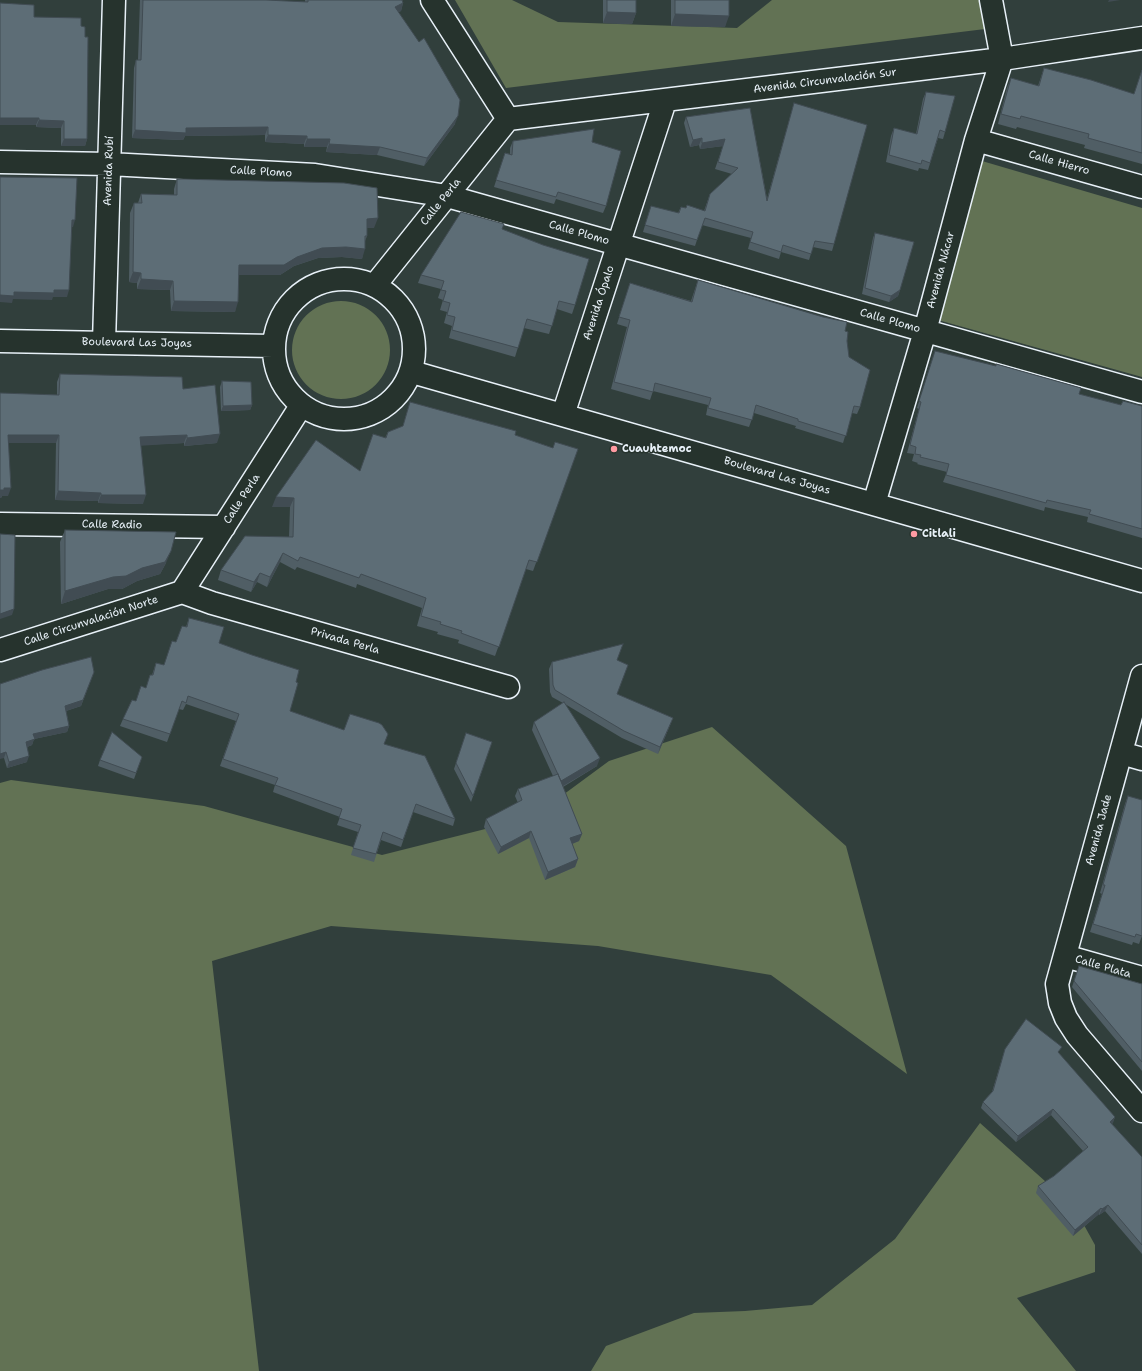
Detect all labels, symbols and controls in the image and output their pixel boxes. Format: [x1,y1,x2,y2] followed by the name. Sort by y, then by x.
[753,66,897,96] street label: Avenida Circunvalación Sur
[101,136,117,206] street label: Avenida Rubí
[1027,148,1091,178] street label: Calle Hierro
[230,164,292,180] street label: Calle Plomo
[418,176,464,228] street label: Calle Perla
[547,218,611,248] street label: Calle Plomo
[924,230,958,310] street label: Avenida Nácar
[581,264,617,342] street label: Avenida Ópalo
[858,306,922,336] street label: Calle Plomo
[82,335,192,351] street label: Boulevard Las Joyas
[622,442,691,456] place label: Cuauhtemoc
[609,444,619,454] marker: Cuauhtemoc
[722,454,832,498] street label: Boulevard Las Joyas
[221,472,263,526] street label: Calle Perla
[82,518,142,532] street label: Calle Radio
[922,527,956,541] place label: Citlali
[909,529,919,539] marker: Citlali
[22,593,160,649] street label: Calle Circunvalación Norte
[309,625,381,657] street label: Privada Perla
[1083,793,1115,867] street label: Avenida Jade
[1073,953,1133,981] street label: Calle Plata

